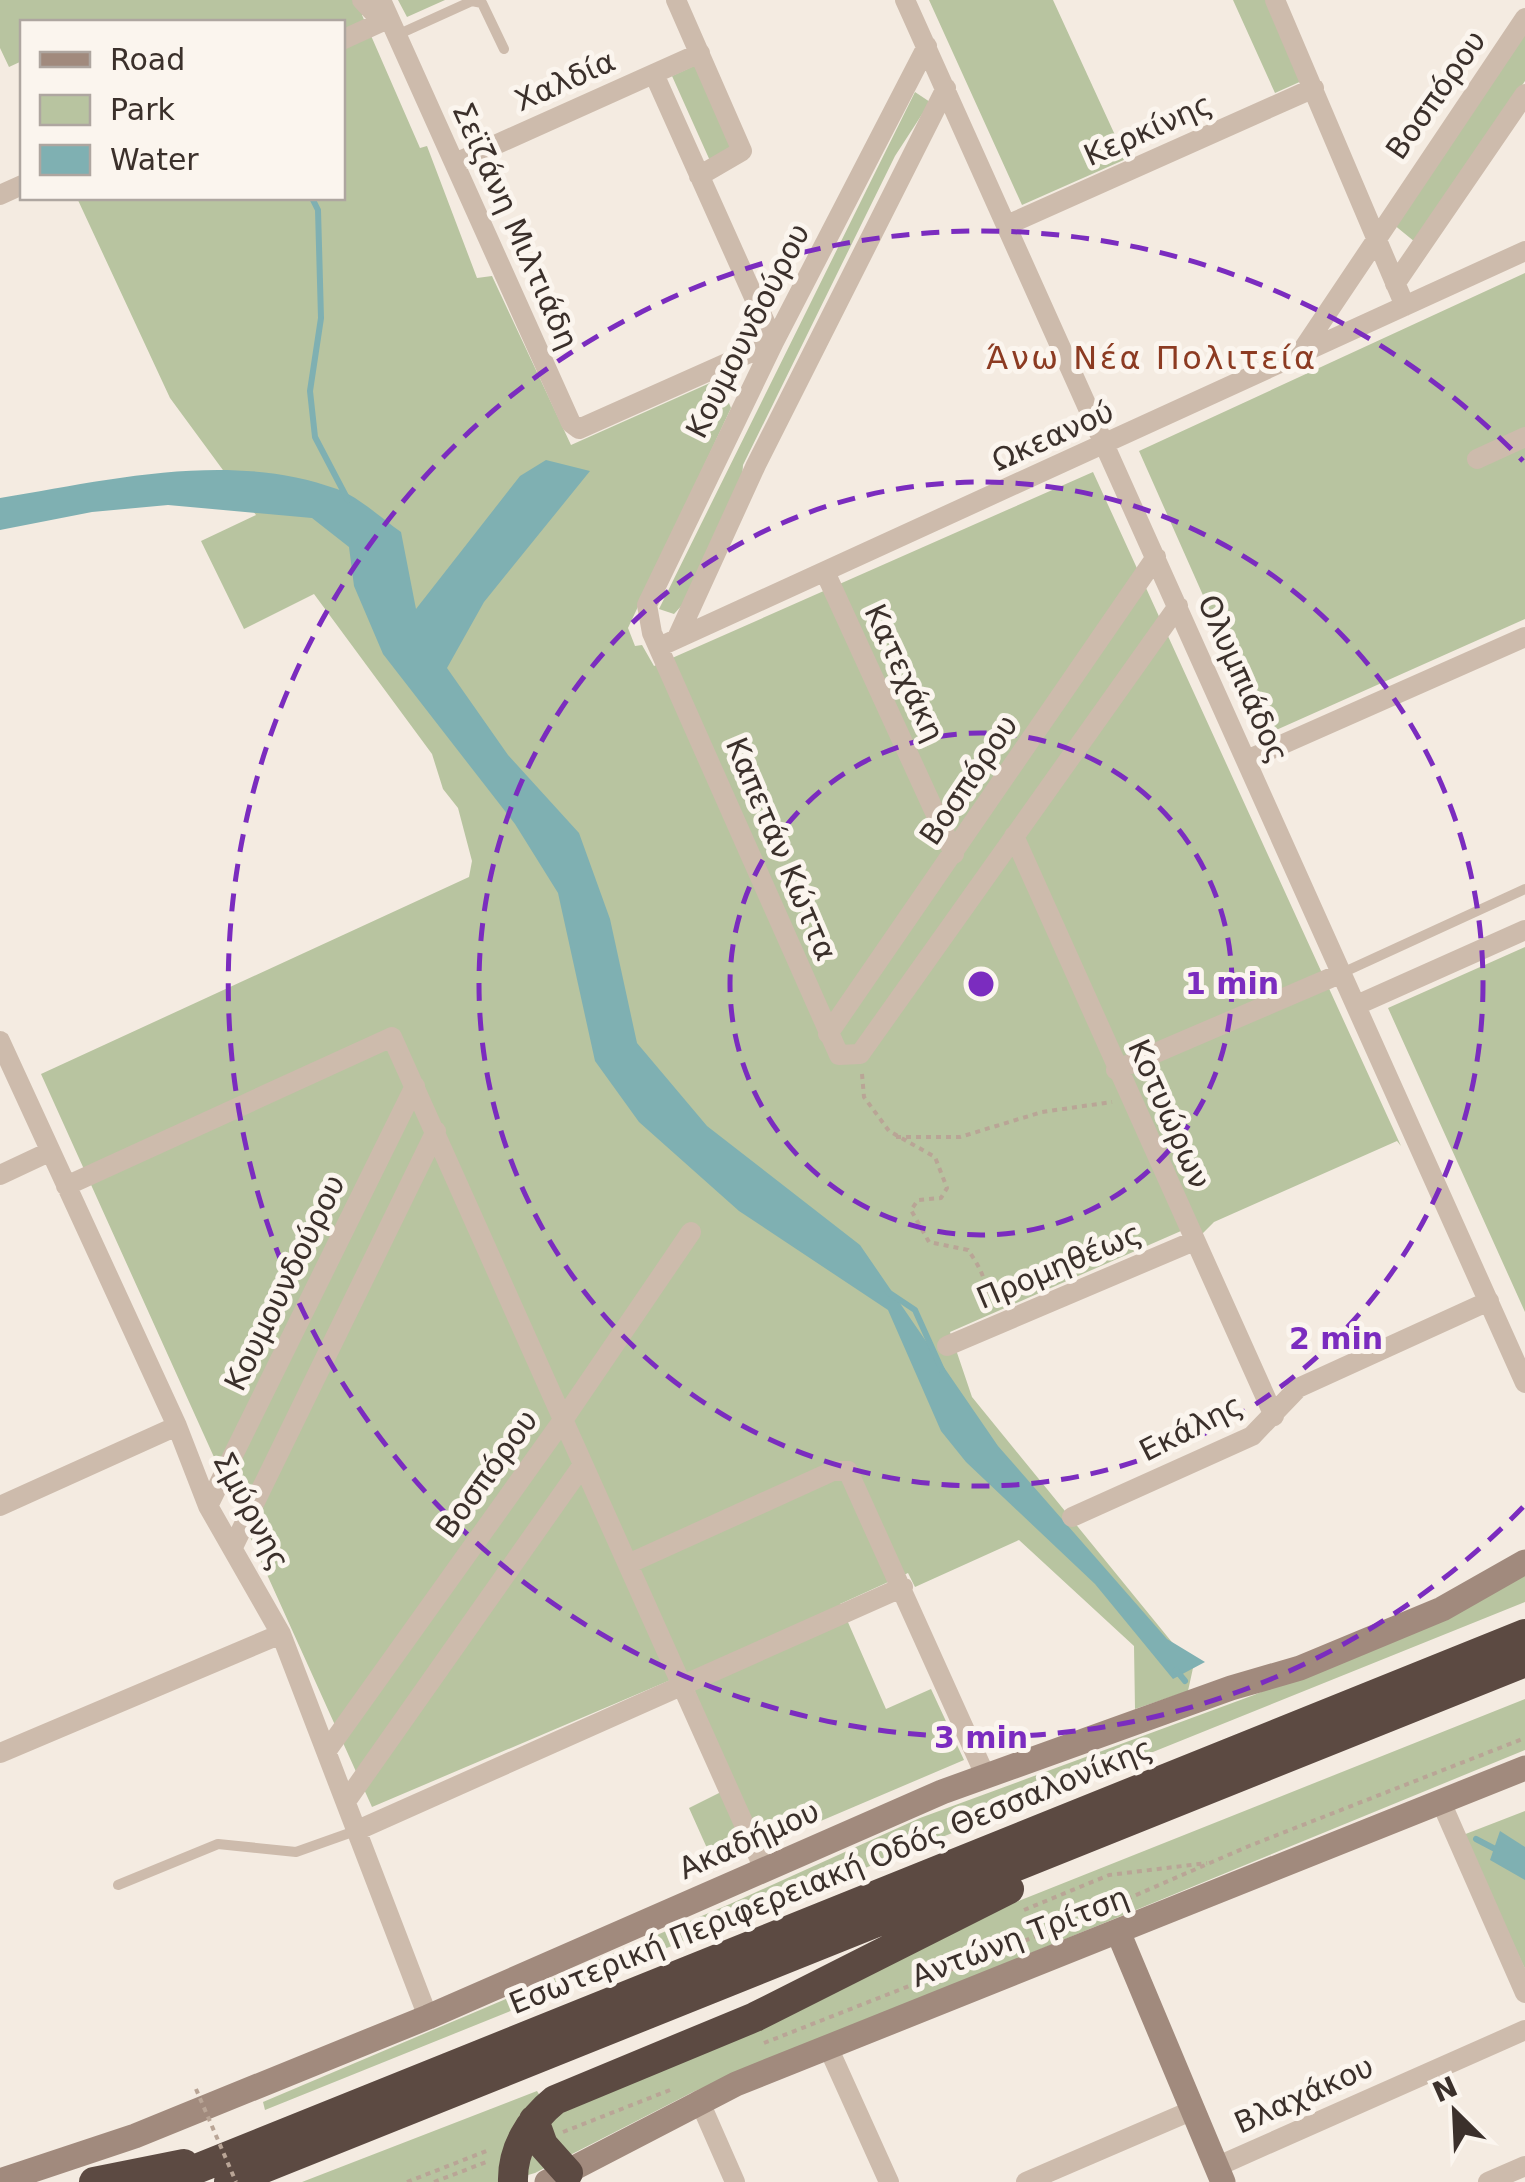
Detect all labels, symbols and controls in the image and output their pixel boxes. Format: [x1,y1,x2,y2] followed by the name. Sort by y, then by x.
[20,20,345,200] legend
[1378,24,1493,166] street label: Βοσπόρου
[110,42,185,77] text: Road
[509,43,621,118] street label: Χαλδία
[1078,86,1217,173] street label: Κερκίνης
[110,92,175,127] text: Park
[445,97,586,354] street label: Σεϊζάνη Μιλτιάδη
[110,142,199,177] text: Water
[678,218,817,444] street label: Κουμουνδούρου
[986,339,1318,377] district label: Άνω Νέα Πολιτεία
[987,393,1119,478] street label: Ωκεανού
[1191,589,1296,768] street label: Ολυμπιάδος
[857,599,951,747] street label: Κατεχάκη
[912,708,1025,851] street label: Βοσπόρου
[719,732,844,965] street label: Καπετάν Κώττα
[963,966,999,1002] centre of rings
[1185,966,1279,1001] text: 1 min
[1121,1034,1218,1194] street label: Κοτυώρων
[217,1169,352,1396] street label: Κουμουνδούρου
[971,1215,1146,1316] street label: Προμηθέως
[1289,1321,1383,1356] text: 2 min
[1133,1387,1248,1468] street label: Εκάλης
[429,1403,545,1544] street label: Βοσπόρου
[206,1446,297,1575] street label: Σμύρνης
[934,1720,1028,1755] text: 3 min
[504,1730,1158,2021] street label: Εσωτερική Περιφερειακή Οδός Θεσσαλονίκης
[673,1793,825,1886] street label: Ακαδήμου
[906,1879,1133,1994] street label: Αντώνη Τρίτση
[1229,2048,1379,2141] street label: Βλαχάκου
[1405,2062,1505,2162] north arrow
[1428,2070,1462,2109] text: N

